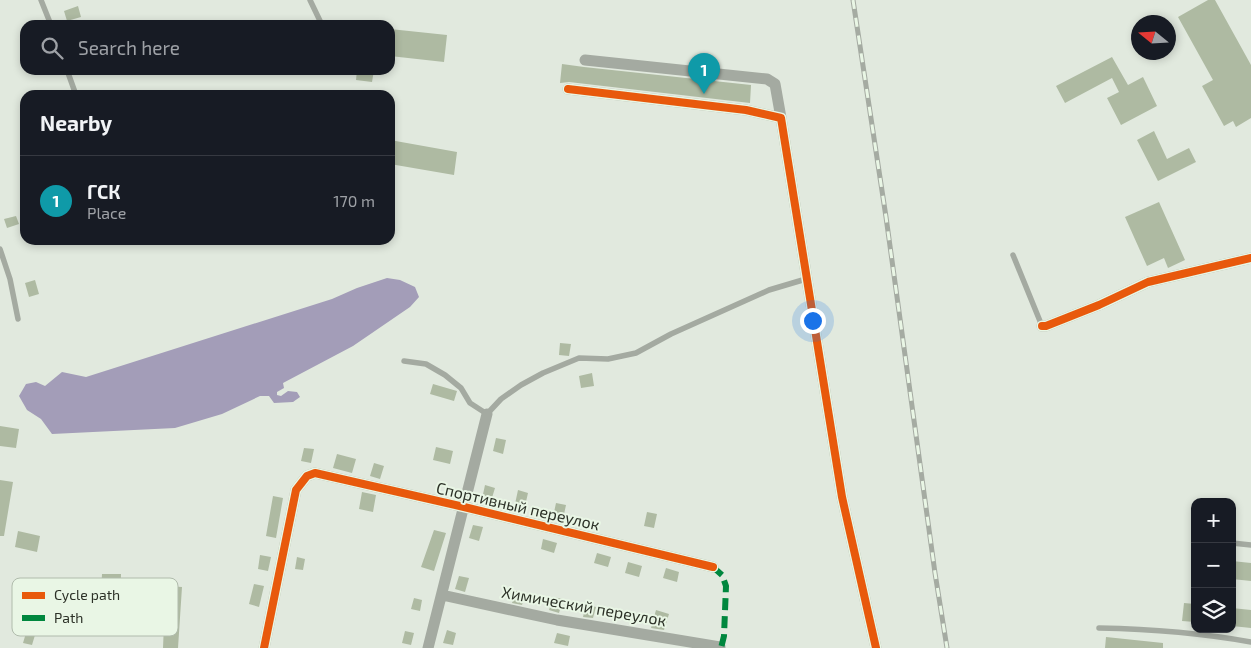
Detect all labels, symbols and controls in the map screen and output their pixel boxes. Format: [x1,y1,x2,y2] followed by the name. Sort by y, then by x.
[1131,15,1176,60] north arrow
[20,20,395,75] search box
[38,34,66,62] icon: search
[78,36,180,59] text: Search here
[688,53,720,94] pin: 1
[40,110,112,135] text: Nearby
[87,180,120,203] text: ГСК
[53,191,59,210] text: 1
[333,191,375,210] text: 170 m
[87,203,126,222] text: Place
[800,308,826,334] your location
[434,477,602,535] street label: Спортивный переулок
[1191,498,1236,633] map controls
[1191,498,1236,543] button: +
[1191,543,1236,588] button: −
[12,578,178,636] legend
[500,582,668,630] street label: Химический переулок
[54,586,120,603] text: Cycle path
[1191,588,1236,633] button: layers
[54,609,83,626] text: Path

